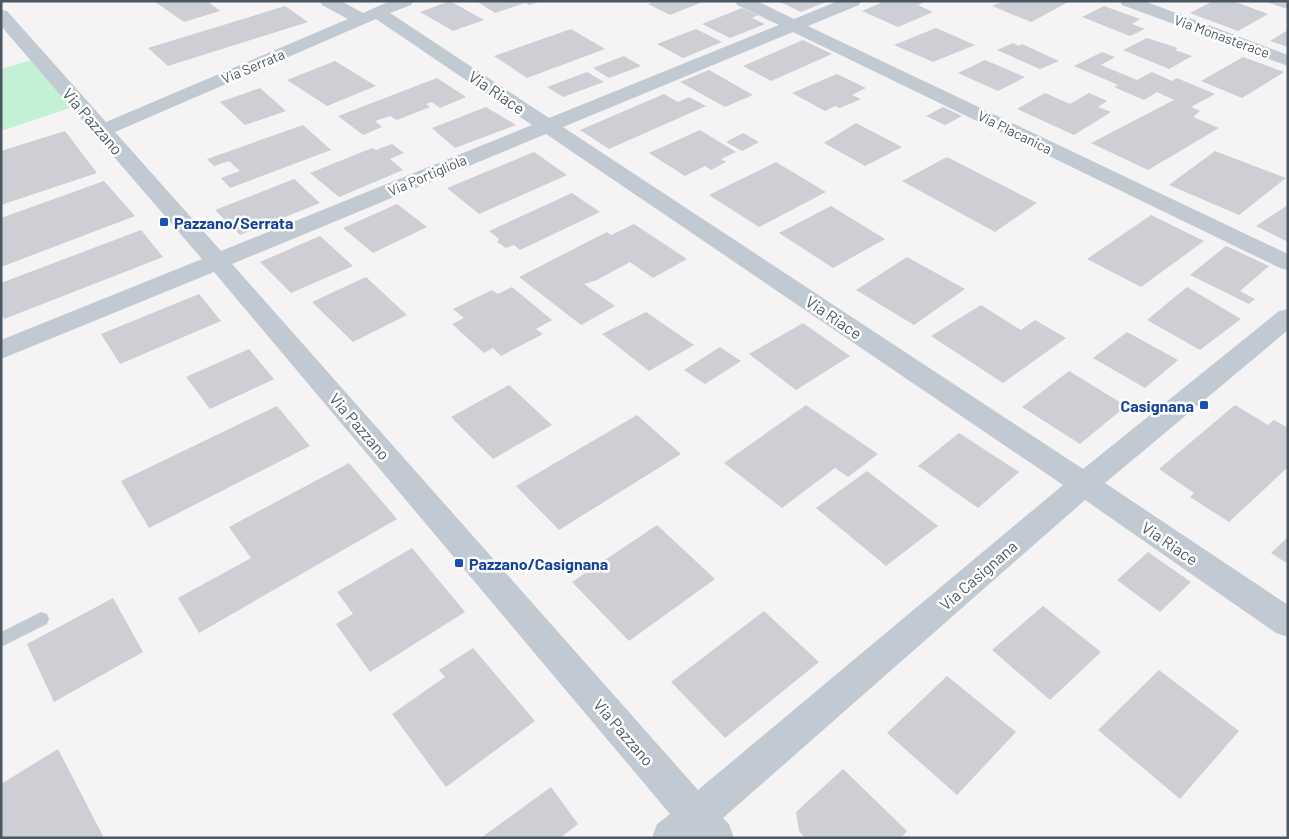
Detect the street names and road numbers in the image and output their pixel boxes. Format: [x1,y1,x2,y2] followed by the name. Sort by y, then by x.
[1172,11,1272,61] street label: Via Monasterace
[219,45,287,87] street label: Via Serrata
[465,66,529,118] street label: Via Riace
[59,84,127,158] street label: Via Pazzano
[975,107,1055,157] street label: Via Placanica
[385,151,469,199] street label: Via Portigliola
[802,291,866,343] street label: Via Riace
[326,389,394,463] street label: Via Pazzano
[1138,517,1202,569] street label: Via Riace
[935,536,1021,614] street label: Via Casignana
[590,695,658,769] street label: Via Pazzano

